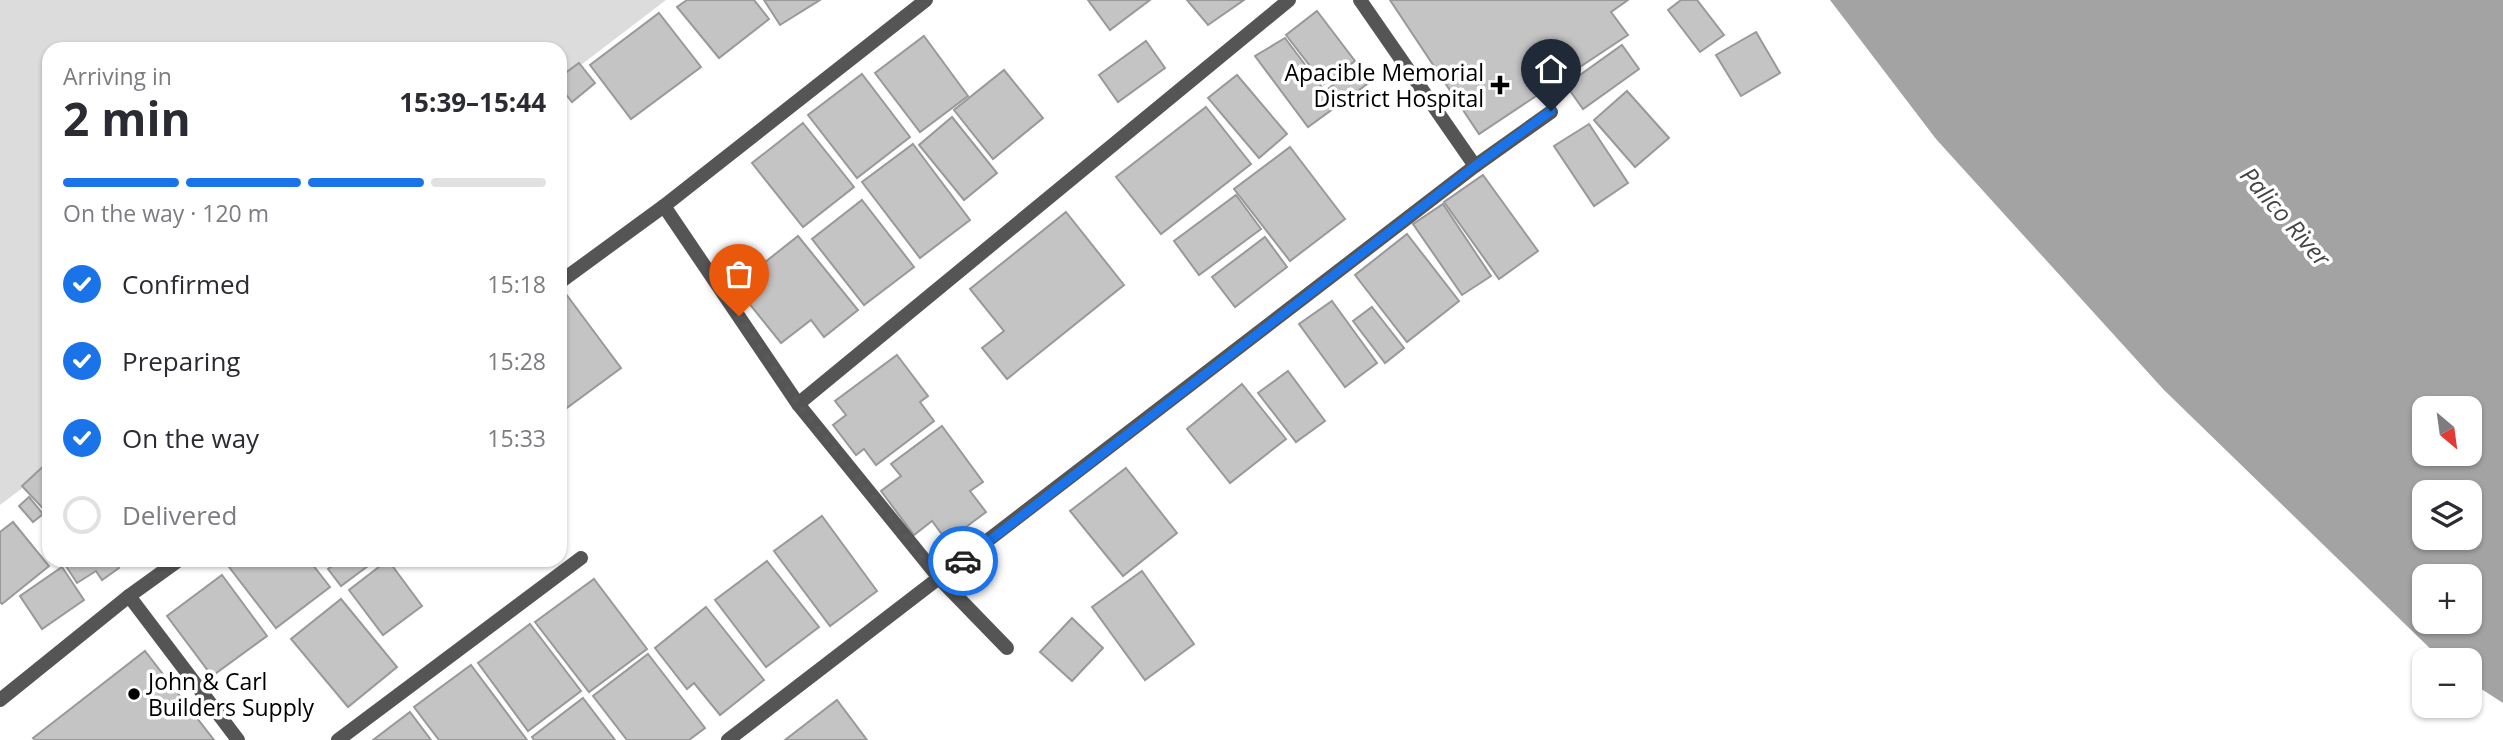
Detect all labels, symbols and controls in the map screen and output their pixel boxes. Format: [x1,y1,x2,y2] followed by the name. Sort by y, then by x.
[1521,39,1581,111] pin
[1532,50,1570,88] icon: home
[1284,56,1484,114] place label: Apacible Memorial District Hospital
[63,60,172,92] text: Arriving in
[1490,75,1510,95] marker: Apacible Memorial District Hospital
[399,84,546,120] text: 15:39–15:44
[63,87,191,149] text: 2 min
[2233,159,2340,274] water label: Palico River
[63,197,269,229] text: On the way · 120 m
[709,244,769,316] pin
[720,255,758,293] icon: bag
[63,265,101,303] icon: check
[122,266,250,302] text: Confirmed
[487,268,546,300] text: 15:18
[63,342,101,380] icon: check
[122,343,240,379] text: Preparing
[487,345,546,377] text: 15:28
[2412,396,2482,466] north arrow
[2412,396,2482,718] map controls
[63,419,101,457] icon: check
[122,420,259,456] text: On the way
[487,422,546,454] text: 15:33
[2412,480,2482,550] button: layers
[122,497,237,533] text: Delivered
[928,526,998,596] courier
[944,542,982,580] icon: car
[2412,564,2482,634] button: +
[2412,648,2482,718] button: −
[146,665,315,723] place label: John & Carl Builders Supply
[126,686,142,702] marker: John & Carl Builders Supply

